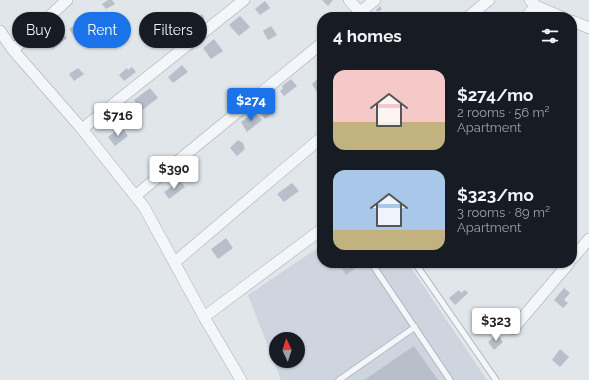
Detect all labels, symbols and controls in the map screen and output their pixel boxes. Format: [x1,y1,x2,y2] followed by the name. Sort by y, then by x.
[12,12,65,48] chip: Buy
[73,12,131,48] chip: Rent
[139,12,207,48] chip: Filters
[539,25,561,47] icon: filters
[333,26,402,46] text: 4 homes
[457,85,533,105] text: $274/mo
[365,86,413,134] icon: home
[227,88,275,122] pin: $274
[236,93,266,108] text: $274
[94,103,142,137] pin: $716
[457,105,549,120] text: 2 rooms · 56 m²
[103,108,133,123] text: $716
[457,120,521,135] text: Apartment
[150,156,198,190] pin: $390
[158,161,190,176] text: $390
[457,185,534,205] text: $323/mo
[365,186,413,234] icon: home
[457,205,550,220] text: 3 rooms · 89 m²
[457,220,521,235] text: Apartment
[472,308,520,342] pin: $323
[481,313,511,328] text: $323
[269,332,305,368] north arrow
[269,332,305,368] map controls

